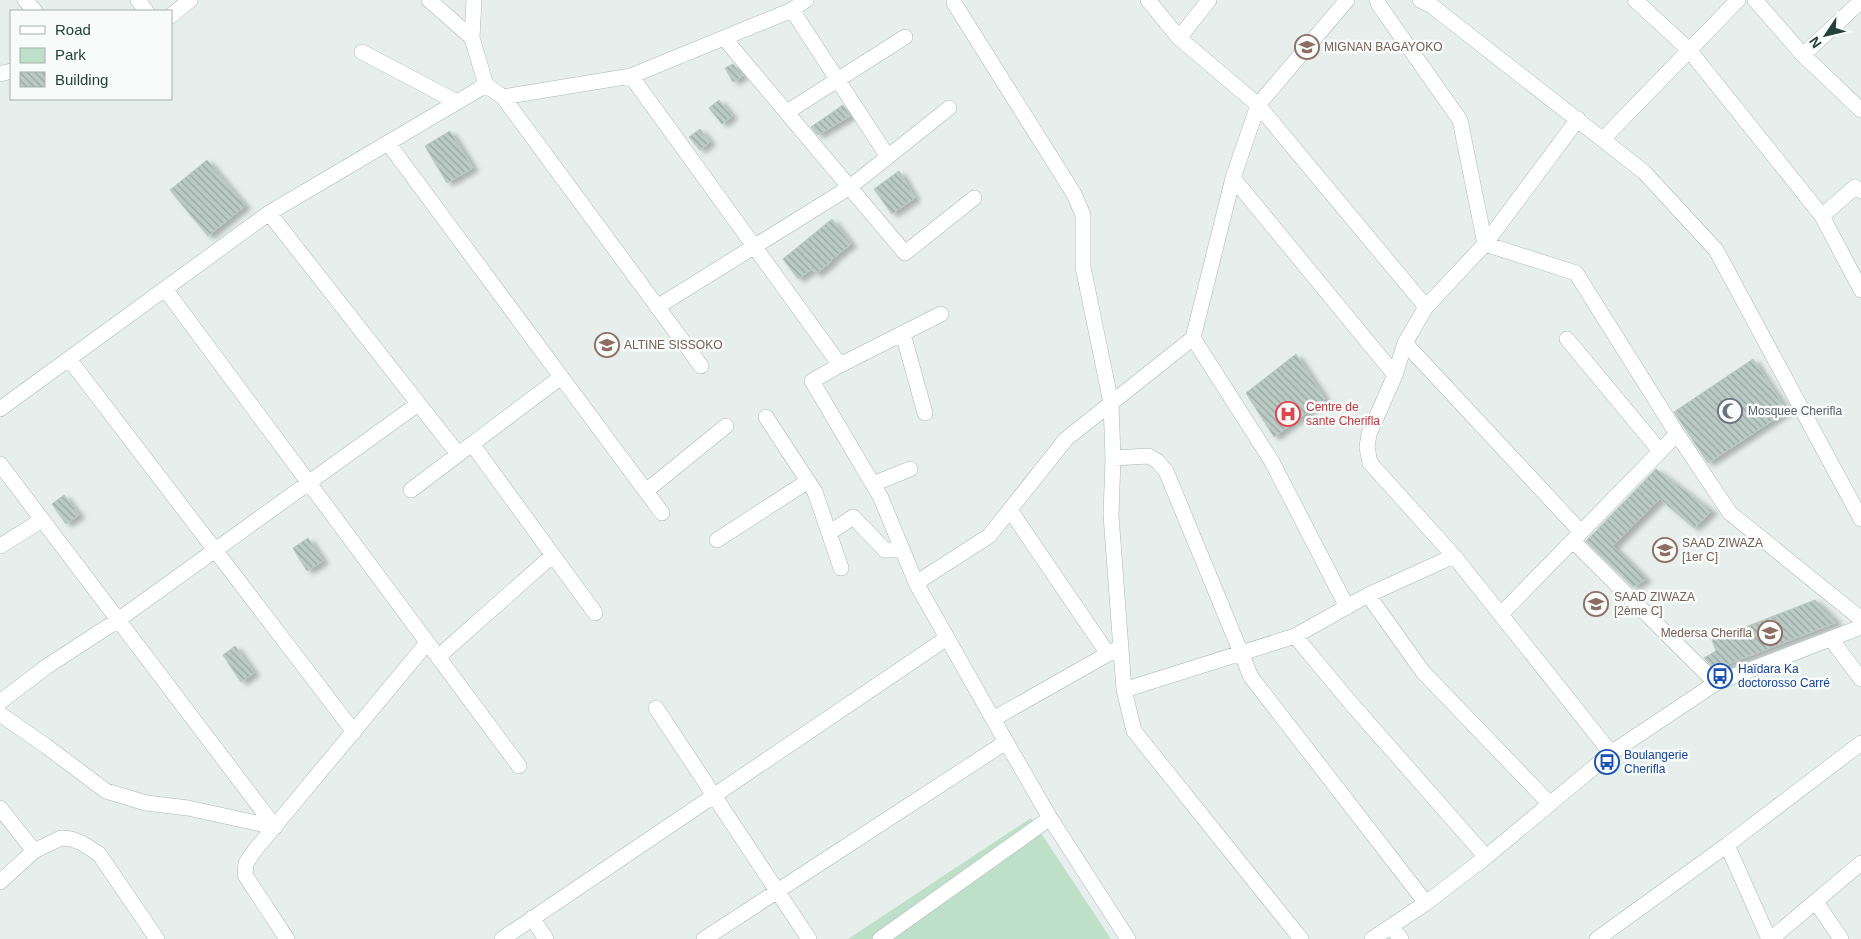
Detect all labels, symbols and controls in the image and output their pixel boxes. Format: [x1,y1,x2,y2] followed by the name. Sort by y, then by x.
[10,10,172,100] legend
[1801,10,1851,60] north arrow
[55,21,91,38] text: Road
[1294,34,1320,60] school or university icon: MIGNAN BAGAYOKO
[1806,34,1825,51] text: N
[1324,40,1442,54] place label: MIGNAN BAGAYOKO
[55,46,86,63] text: Park
[55,71,108,88] text: Building
[594,332,620,358] school or university icon: ALTINE SISSOKO
[624,338,722,352] place label: ALTINE SISSOKO
[1717,398,1743,424] mosque icon: Mosquee Cherifla
[1306,400,1380,428] place label: Centre de sante Cherifla
[1275,401,1301,427] hospital icon: Centre de sante Cherifla
[1748,404,1842,418] place label: Mosquee Cherifla
[1682,536,1763,564] place label: SAAD ZIWAZA [1er C]
[1652,537,1678,563] school or university icon: SAAD ZIWAZA [1er C]
[1614,590,1695,618] place label: SAAD ZIWAZA [2ème C]
[1583,591,1609,617] school or university icon: SAAD ZIWAZA [2ème C]
[1757,620,1783,646] school or university icon: Medersa Cherifla
[1661,626,1752,640] place label: Medersa Cherifla
[1738,662,1830,690] place label: Haïdara Ka doctorosso Carré
[1707,663,1733,689] bus stop icon: Haïdara Ka doctorosso Carré
[1624,748,1688,776] place label: Boulangerie Cherifla
[1594,749,1620,775] bus stop icon: Boulangerie Cherifla

